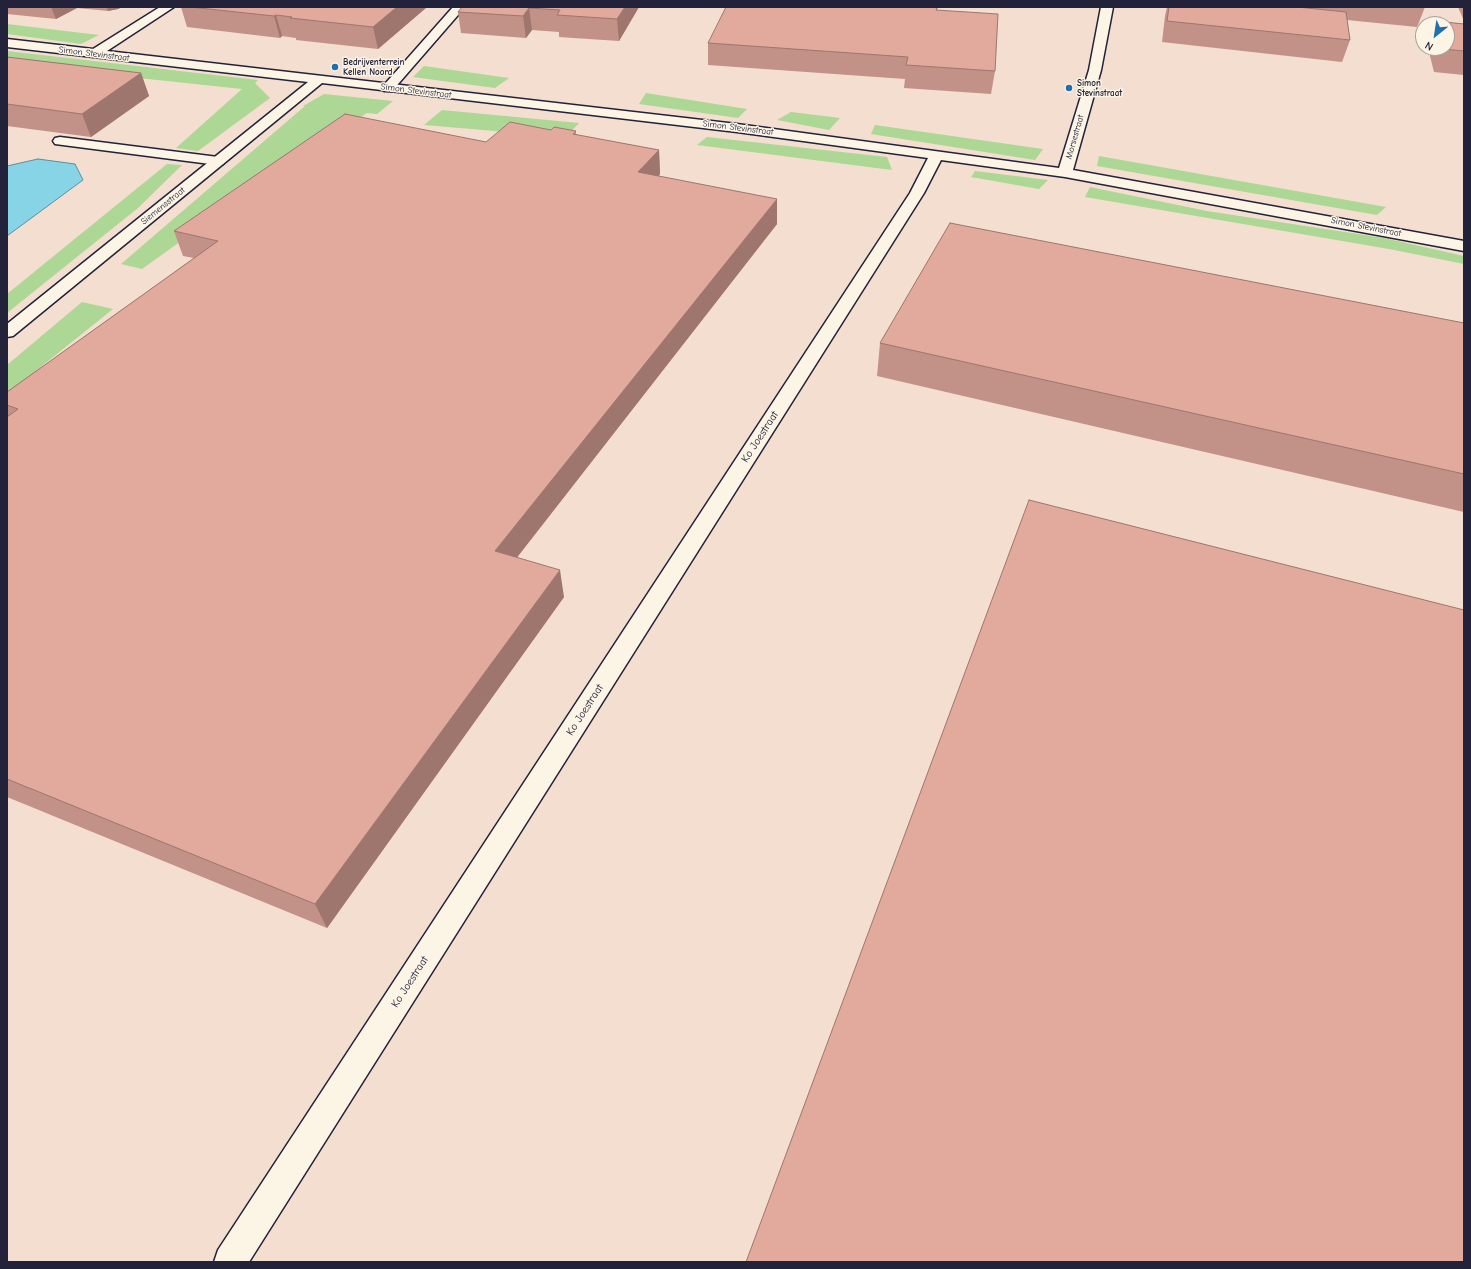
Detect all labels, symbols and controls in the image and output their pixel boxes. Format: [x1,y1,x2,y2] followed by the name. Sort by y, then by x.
[1415,16,1455,56] north arrow
[1423,39,1436,53] text: N
[58,44,130,64] street label: Simon Stevinstraat
[343,57,404,78] place label: Bedrijventerrein Kellen Noord
[330,62,340,72] marker: Bedrijventerrein Kellen Noord
[1077,78,1122,99] place label: Simon Stevinstraat
[380,81,452,101] street label: Simon Stevinstraat
[1064,83,1074,93] marker: Simon Stevinstraat
[1064,114,1086,160] street label: Morsestraat
[702,118,774,138] street label: Simon Stevinstraat
[139,185,187,227] street label: Siemensstraat
[1330,215,1402,239] street label: Simon Stevinstraat
[739,409,781,465] street label: Ko Joestraat
[564,682,606,738] street label: Ko Joestraat
[389,954,431,1010] street label: Ko Joestraat

